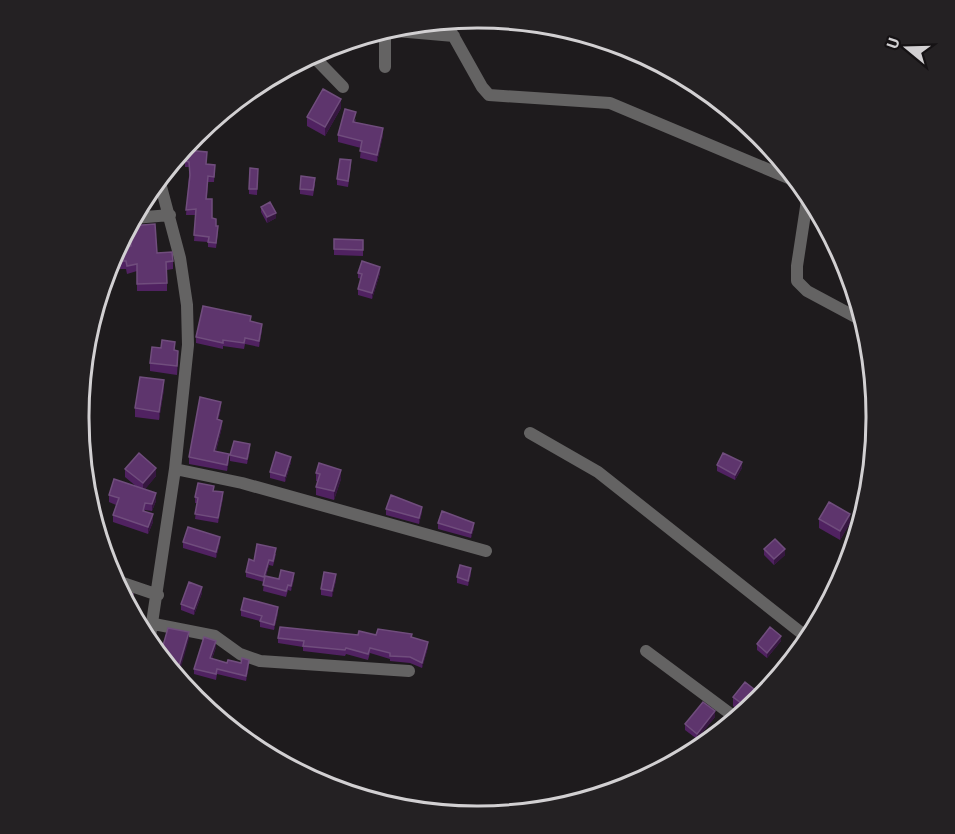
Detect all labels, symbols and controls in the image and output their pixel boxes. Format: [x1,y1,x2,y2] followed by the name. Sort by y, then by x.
[877,18,937,78] north arrow
[882,35,903,51] text: U

